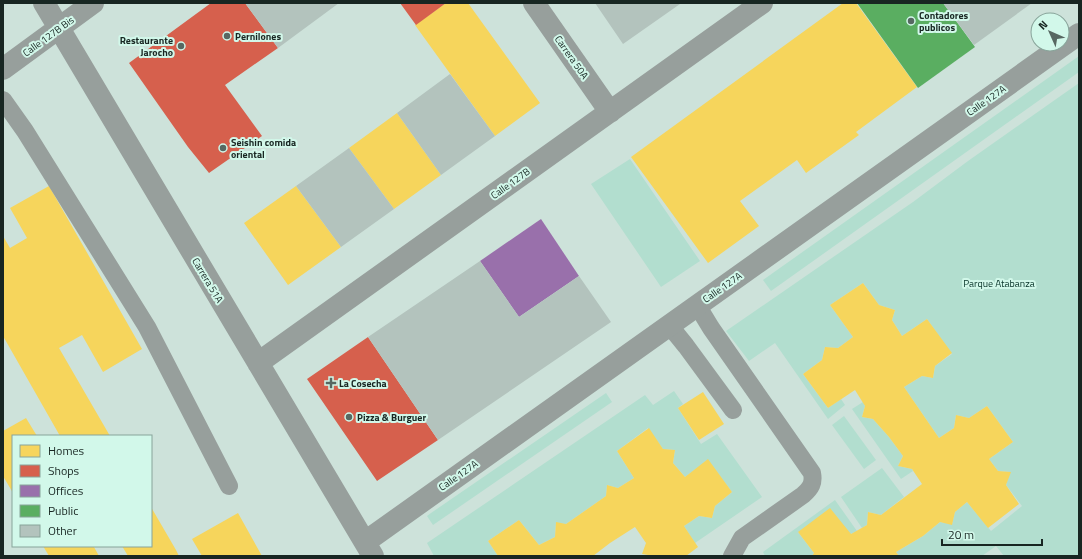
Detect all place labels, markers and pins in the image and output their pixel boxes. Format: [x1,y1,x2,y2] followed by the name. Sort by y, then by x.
[919,8,969,35] place label: Contadores publicos
[906,16,916,26] marker: Contadores publicos
[235,29,281,44] place label: Pernilones
[222,31,232,41] marker: Pernilones
[120,33,173,60] place label: Restaurante Jarocho
[176,41,186,51] marker: Restaurante Jarocho
[231,135,296,162] place label: Seishin comida oriental
[218,143,228,153] marker: Seishin comida oriental
[339,376,387,391] place label: La Cosecha
[326,378,336,388] marker: La Cosecha
[357,410,426,425] place label: Pizza & Burguer
[344,412,354,422] marker: Pizza & Burguer

